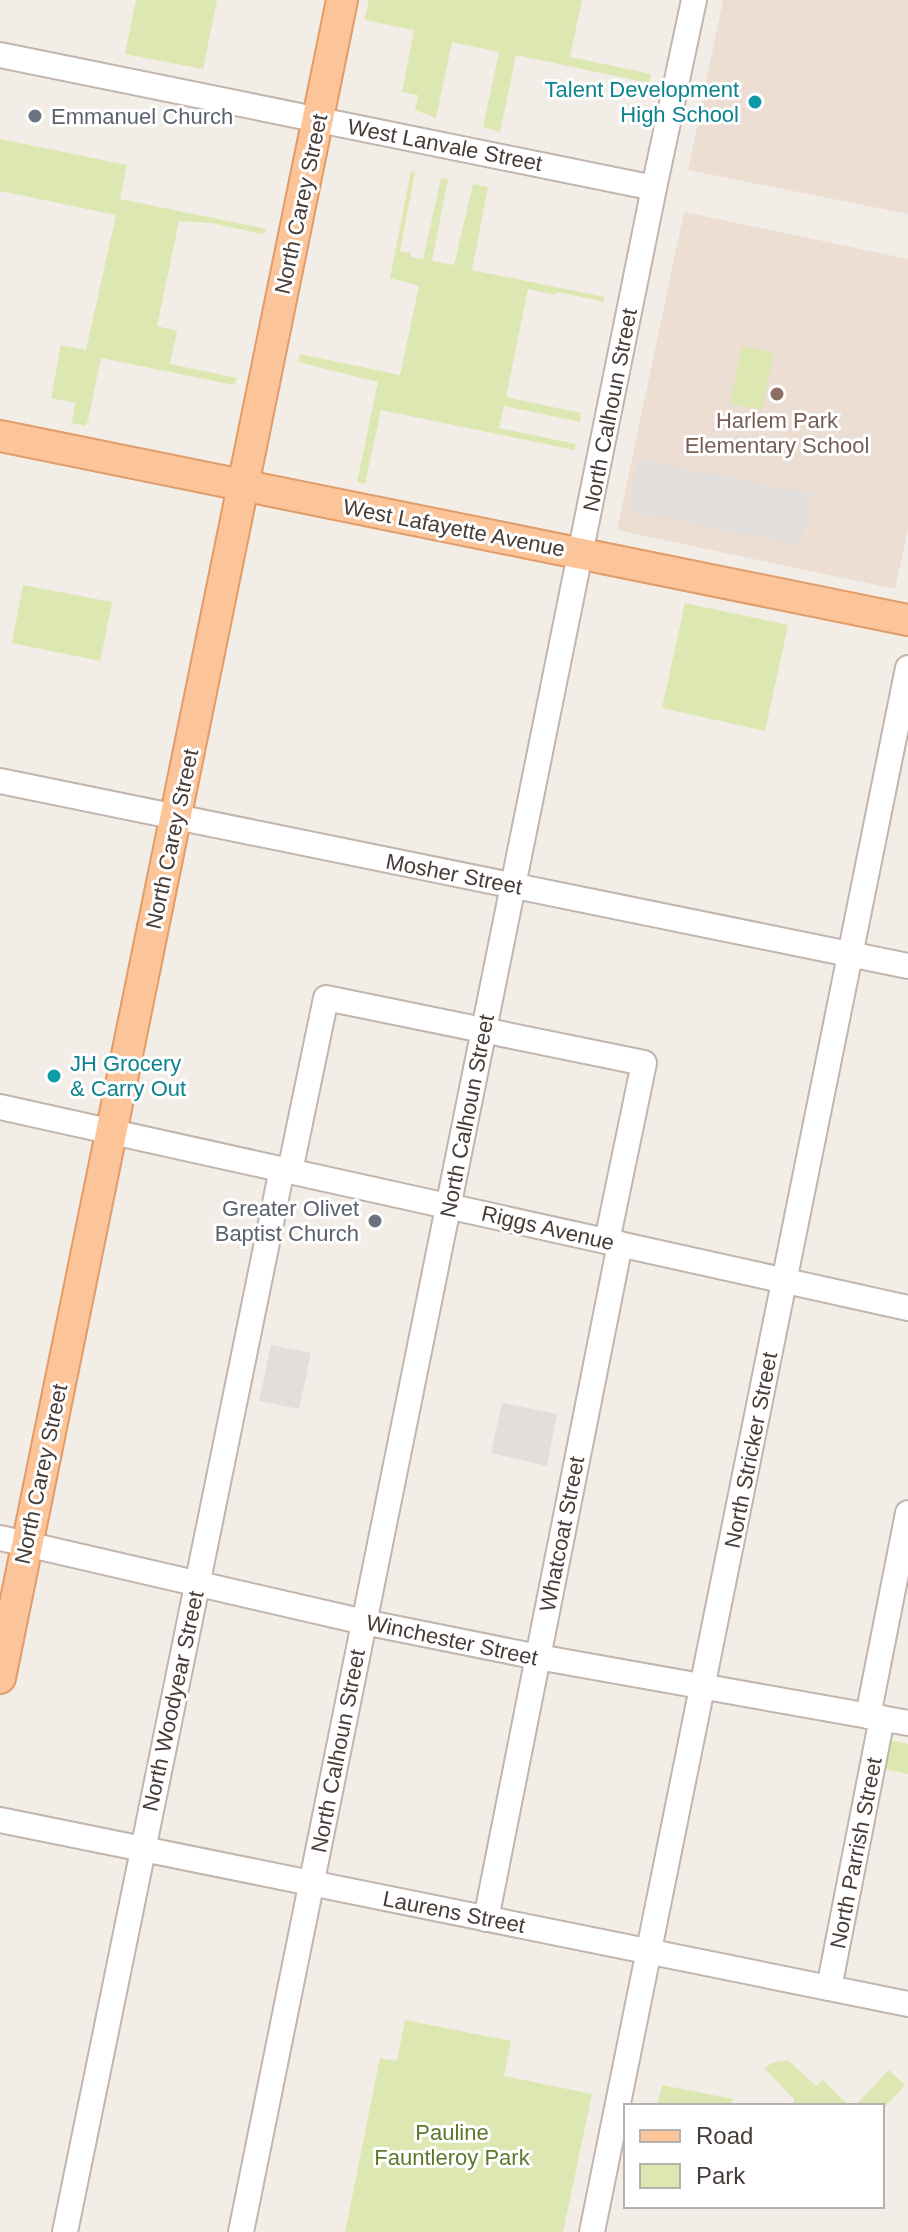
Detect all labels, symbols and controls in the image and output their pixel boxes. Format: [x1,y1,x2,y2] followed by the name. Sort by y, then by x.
[545,77,739,127] place label: Talent Development High School
[746,93,764,111] marker: Talent Development High School
[51,104,233,129] place label: Emmanuel Church
[26,107,44,125] marker: Emmanuel Church
[270,112,332,296] street label: North Carey Street
[346,114,544,176] street label: West Lanvale Street
[578,306,642,514] street label: North Calhoun Street
[768,385,786,403] marker: Harlem Park Elementary School
[685,408,869,458] place label: Harlem Park Elementary School
[341,494,567,562] street label: West Lafayette Avenue
[141,747,203,931] street label: North Carey Street
[384,849,524,899] street label: Mosher Street
[435,1012,499,1220] street label: North Calhoun Street
[70,1051,186,1101] place label: JH Grocery & Carry Out
[45,1067,63,1085] marker: JH Grocery & Carry Out
[215,1196,359,1246] place label: Greater Olivet Baptist Church
[479,1201,617,1255] street label: Riggs Avenue
[366,1212,384,1230] marker: Greater Olivet Baptist Church
[720,1350,782,1550] street label: North Stricker Street
[10,1382,72,1566] street label: North Carey Street
[535,1454,589,1614] street label: Whatcoat Street
[137,1589,209,1813] street label: North Woodyear Street
[364,1610,540,1670] street label: Winchester Street
[306,1647,370,1855] street label: North Calhoun Street
[825,1755,887,1951] street label: North Parrish Street
[381,1886,527,1938] street label: Laurens Street
[624,2104,884,2208] legend
[374,2120,531,2170] park label: Pauline Fauntleroy Park
[696,2122,753,2149] text: Road
[696,2162,746,2189] text: Park

